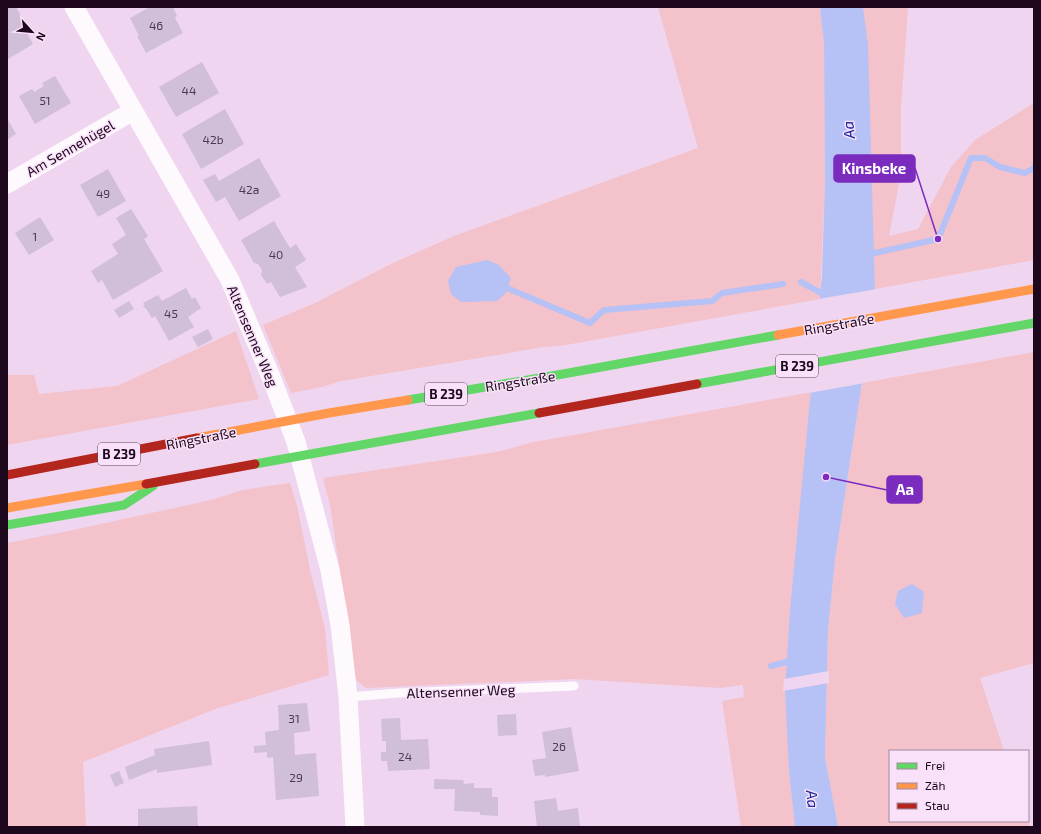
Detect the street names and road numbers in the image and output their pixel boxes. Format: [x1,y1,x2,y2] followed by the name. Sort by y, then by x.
[23,116,118,180] street label: Am Sennehügel
[224,283,282,390] street label: Altensenner Weg
[803,309,875,339] street label: Ringstraße
[776,355,818,377] road number: B 239
[484,367,556,395] street label: Ringstraße
[425,383,467,405] road number: B 239
[165,423,237,453] street label: Ringstraße
[98,443,140,465] road number: B 239
[406,681,516,701] street label: Altensenner Weg

